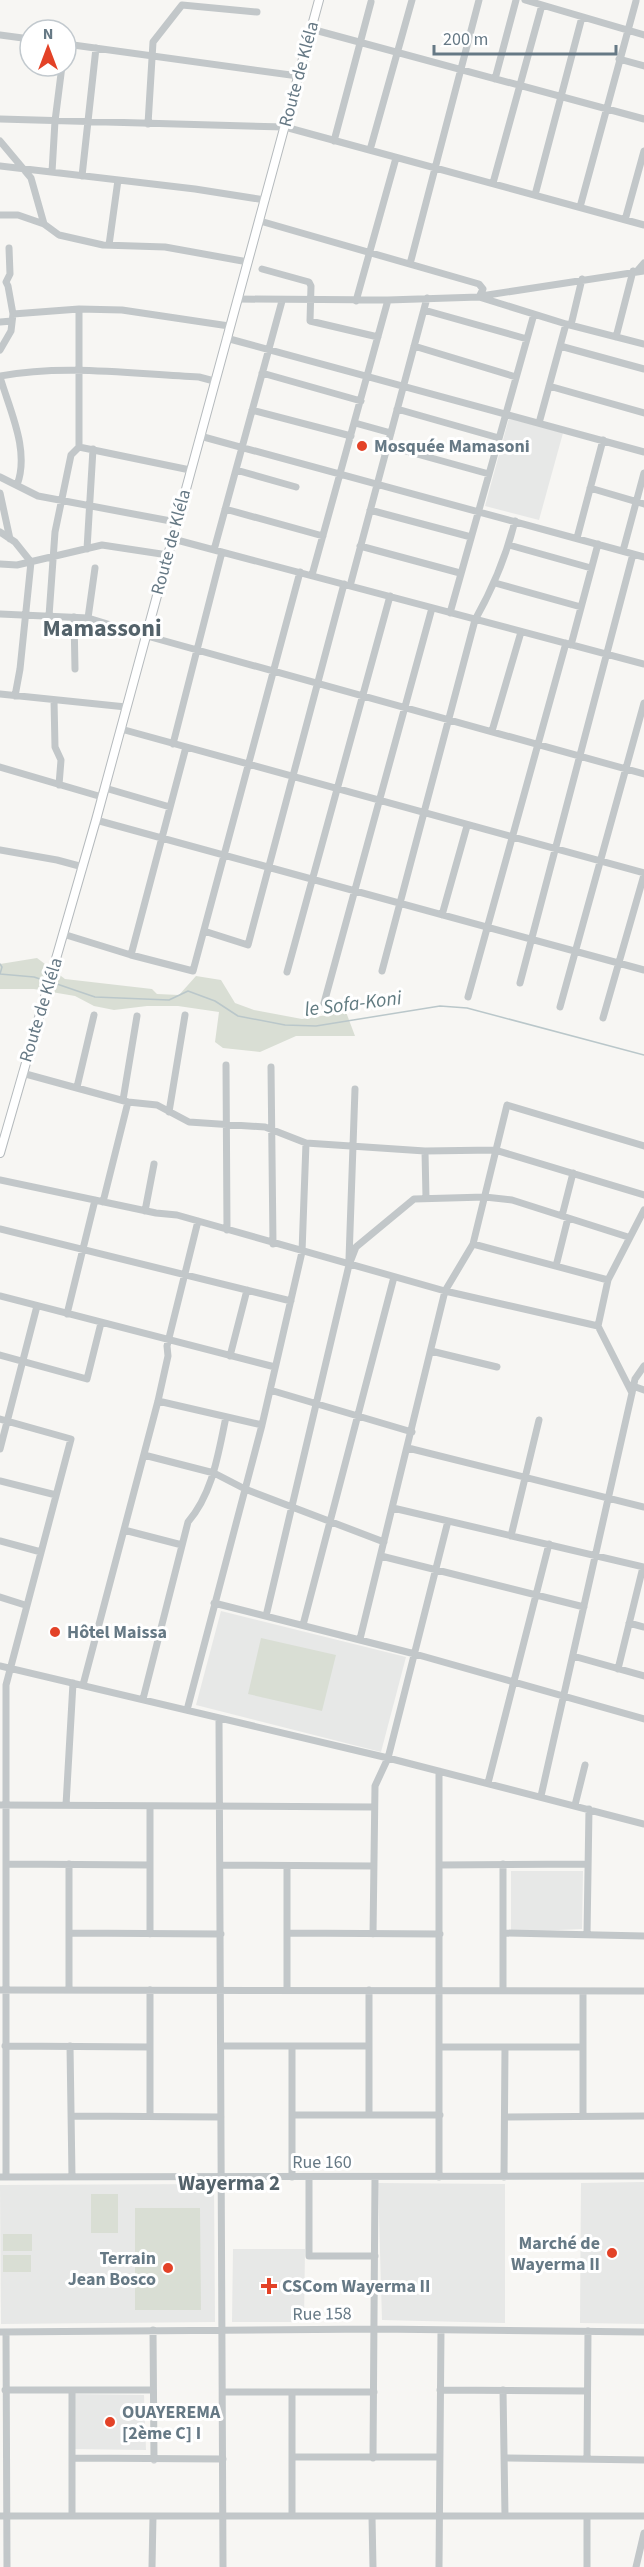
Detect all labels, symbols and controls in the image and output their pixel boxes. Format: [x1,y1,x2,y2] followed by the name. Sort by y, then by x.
[18,18,78,78] north arrow
[434,18,616,56] scale bar
[273,19,325,129] street label: Route de Kléla
[43,23,53,45] text: N
[443,27,488,52] text: 200 m
[374,434,530,459] place label: Mosquée Mamasoni
[355,439,369,453] marker: Mosquée Mamasoni
[145,487,197,597] street label: Route de Kléla
[42,611,162,646] district label: Mamassoni
[13,955,69,1065] street label: Route de Kléla
[303,984,403,1024] water label: le Sofa-Koni
[67,1620,167,1645] place label: Hôtel Maissa
[48,1625,62,1639] marker: Hôtel Maissa
[292,2150,352,2175] street label: Rue 160
[178,2168,280,2198] district label: Wayerma 2
[511,2231,600,2277] place label: Marché de Wayerma II
[68,2246,156,2292] place label: Terrain Jean Bosco
[605,2246,619,2260] marker: Marché de Wayerma II
[161,2261,175,2275] marker: Terrain Jean Bosco
[282,2274,430,2299] place label: CSCom Wayerma II
[260,2277,278,2295] marker: CSCom Wayerma II
[292,2301,352,2327] street label: Rue 158
[122,2400,221,2446] place label: OUAYEREMA [2ème C] I
[103,2415,117,2429] marker: OUAYEREMA [2ème C] I

